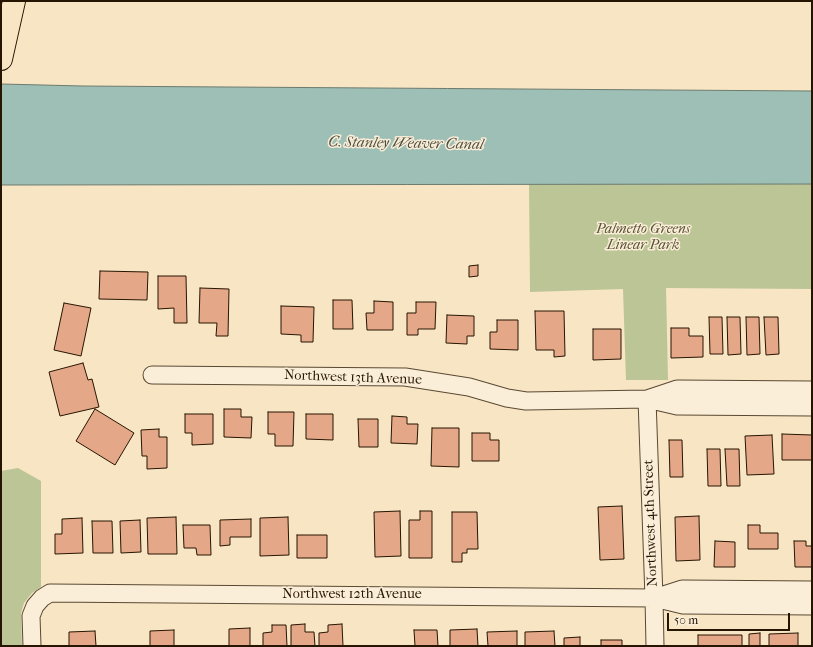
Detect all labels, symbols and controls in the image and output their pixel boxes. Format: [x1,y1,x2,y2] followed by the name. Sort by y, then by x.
[328,134,484,154] water label: C. Stanley Weaver Canal
[596,222,690,254] park label: Palmetto Greens Linear Park
[284,367,422,389] street label: Northwest 13th Avenue
[640,459,662,587] street label: Northwest 4th Street
[282,587,422,603] street label: Northwest 12th Avenue
[669,605,792,631] scale bar
[674,613,698,627] text: 50 m

